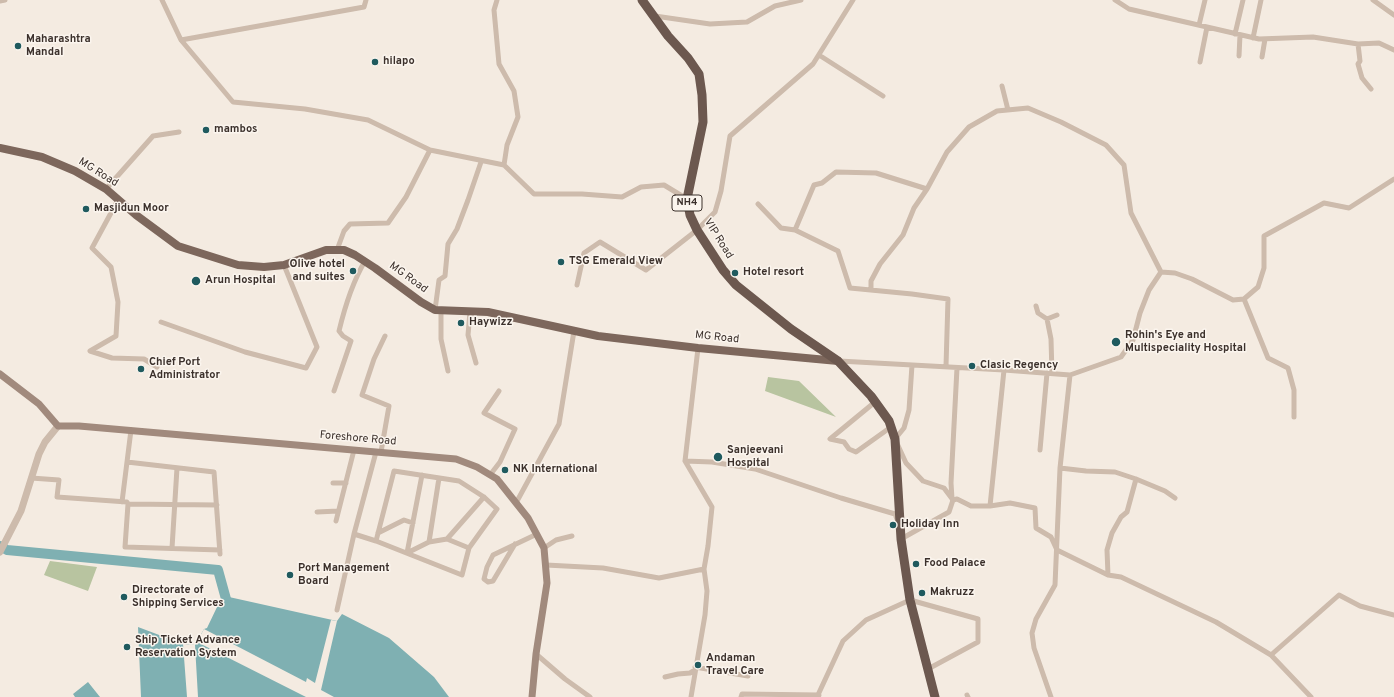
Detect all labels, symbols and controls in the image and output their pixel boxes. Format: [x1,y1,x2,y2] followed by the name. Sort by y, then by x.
[26,33,91,59] place label: Maharashtra Mandal
[13,41,23,51] marker: Maharashtra Mandal
[383,55,415,69] place label: hilapo
[370,57,380,67] marker: hilapo
[214,123,257,137] place label: mambos
[201,125,211,135] marker: mambos
[76,156,120,190] street label: MG Road
[672,195,702,211] road number: NH4
[94,202,169,216] place label: Masjidun Moor
[81,204,91,214] marker: Masjidun Moor
[700,216,736,262] street label: VIP Road
[569,255,663,269] place label: TSG Emerald View
[556,257,566,267] marker: TSG Emerald View
[290,258,345,284] place label: Olive hotel and suites
[386,260,430,296] street label: MG Road
[348,266,358,276] marker: Olive hotel and suites
[743,266,804,280] place label: Hotel resort
[730,268,740,278] marker: Hotel resort
[205,274,276,288] place label: Arun Hospital
[190,275,202,287] marker: Arun Hospital
[469,316,513,330] place label: Haywizz
[456,318,466,328] marker: Haywizz
[694,329,740,347] street label: MG Road
[1125,329,1246,355] place label: Rohin's Eye and Multispeciality Hospital
[1110,336,1122,348] marker: Rohin's Eye and Multispeciality Hospital
[149,356,220,382] place label: Chief Port Administrator
[980,359,1058,373] place label: Clasic Regency
[967,361,977,371] marker: Clasic Regency
[136,364,146,374] marker: Chief Port Administrator
[319,429,397,449] street label: Foreshore Road
[727,444,783,470] place label: Sanjeevani Hospital
[712,451,724,463] marker: Sanjeevani Hospital
[513,463,598,477] place label: NK International
[500,465,510,475] marker: NK International
[901,518,959,532] place label: Holiday Inn
[888,520,898,530] marker: Holiday Inn
[924,557,986,571] place label: Food Palace
[911,559,921,569] marker: Food Palace
[298,562,389,588] place label: Port Management Board
[285,570,295,580] marker: Port Management Board
[132,584,224,610] place label: Directorate of Shipping Services
[930,586,974,600] place label: Makruzz
[917,588,927,598] marker: Makruzz
[119,592,129,602] marker: Directorate of Shipping Services
[135,634,240,660] place label: Ship Ticket Advance Reservation System
[122,642,132,652] marker: Ship Ticket Advance Reservation System
[706,652,764,678] place label: Andaman Travel Care
[693,660,703,670] marker: Andaman Travel Care

